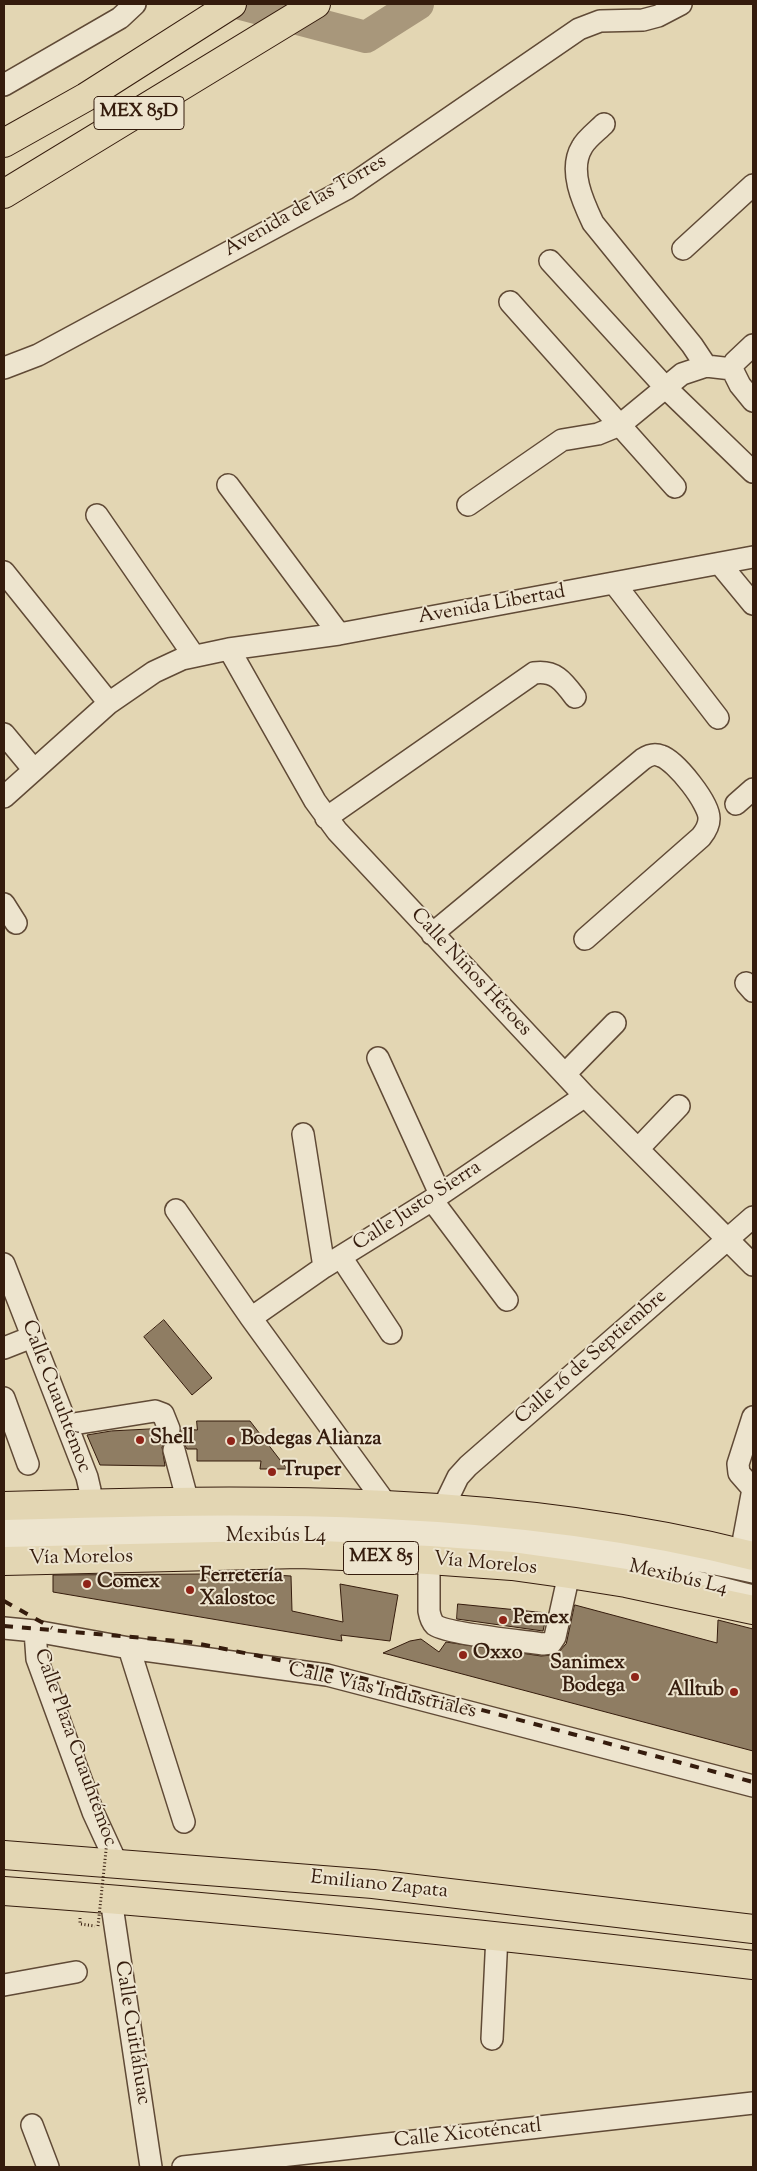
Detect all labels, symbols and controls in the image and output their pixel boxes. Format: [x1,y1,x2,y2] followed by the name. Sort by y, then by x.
[94,96,184,130] road number: MEX 85D
[221,151,391,263] street label: Avenida de las Torres
[417,581,567,631] street label: Avenida Libertad
[404,904,536,1042] street label: Calle Niños Héroes
[349,1157,487,1257] street label: Calle Justo Sierra
[511,1286,673,1430] street label: Calle 16 de Septiembre
[15,1317,95,1477] street label: Calle Cuauhtémoc
[150,1428,194,1452] place label: Shell
[241,1429,381,1453] place label: Bodegas Alianza
[134,1434,146,1446] marker: Shell
[225,1435,237,1447] marker: Bodegas Alianza
[282,1460,341,1484] place label: Truper
[266,1466,278,1478] marker: Truper
[226,1526,326,1550] street label: Mexibús L4
[344,1542,418,1575] road number: MEX 85
[29,1546,133,1572] street label: Vía Morelos
[432,1549,538,1581] street label: Vía Morelos
[626,1556,730,1602] street label: Mexibús L4
[200,1566,283,1613] place label: Ferretería Xalostoc
[97,1572,160,1596] place label: Comex
[81,1578,93,1590] marker: Comex
[184,1584,196,1596] marker: Ferretería Xalostoc
[513,1608,569,1632] place label: Pemex
[497,1614,509,1626] marker: Pemex
[473,1643,523,1667] place label: Oxxo
[27,1646,121,1850] street label: Calle Plaza Cuauhtémoc
[457,1649,469,1661] marker: Oxxo
[550,1653,625,1700] place label: Sanimex Bodega
[286,1659,478,1725] street label: Calle Vías Industriales
[629,1671,641,1683] marker: Sanimex Bodega
[668,1680,724,1704] place label: Alltub
[728,1686,740,1698] marker: Alltub
[309,1867,449,1905] street label: Emiliano Zapata
[108,1959,154,2107] street label: Calle Cuitláhuac
[393,2115,543,2155] street label: Calle Xicoténcatl

